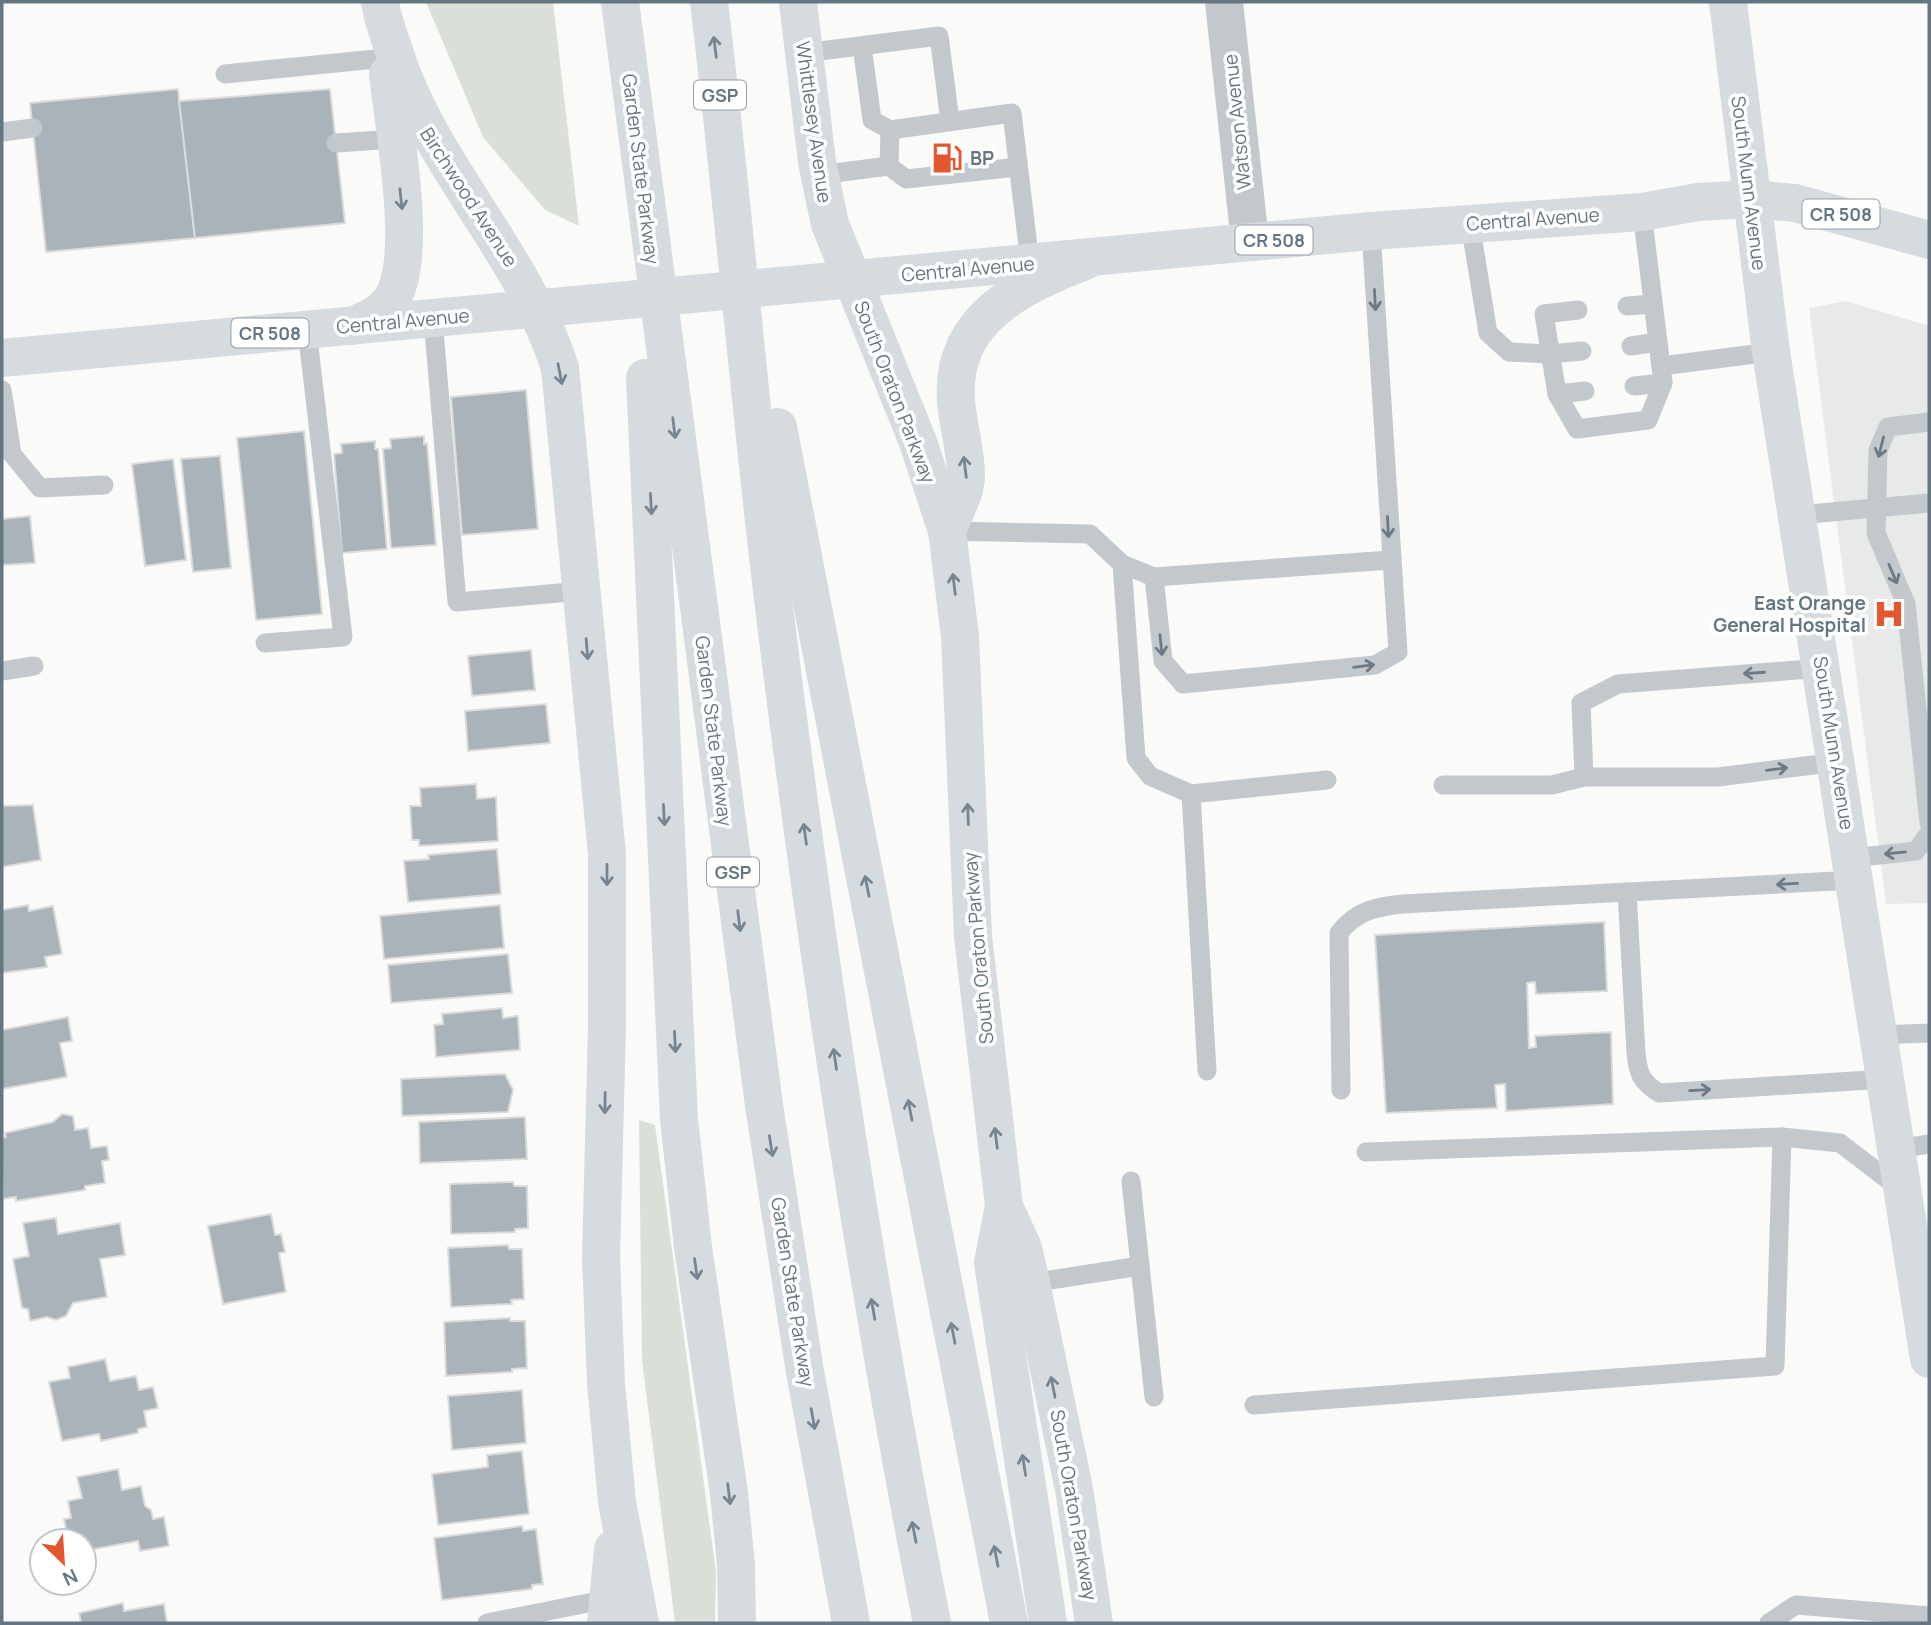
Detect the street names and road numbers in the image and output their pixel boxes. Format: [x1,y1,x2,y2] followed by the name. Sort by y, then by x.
[790,40,838,204] street label: Whittlesey Avenue
[1217,53,1257,191] street label: Watson Avenue
[616,72,666,266] street label: Garden State Parkway
[694,80,746,110] road number: GSP
[1725,94,1773,272] street label: South Munn Avenue
[414,122,524,272] street label: Birchwood Avenue
[1802,200,1880,229] road number: CR 508
[1465,201,1601,237] street label: Central Avenue
[1236,226,1312,254] road number: CR 508
[900,250,1036,288] street label: Central Avenue
[848,297,942,487] street label: South Oraton Parkway
[335,302,471,340] street label: Central Avenue
[232,318,308,348] road number: CR 508
[689,634,739,828] street label: Garden State Parkway
[1807,654,1861,832] street label: South Munn Avenue
[957,851,999,1045] street label: South Oraton Parkway
[707,858,759,886] road number: GSP
[765,1195,821,1389] street label: Garden State Parkway
[1044,1408,1104,1602] street label: South Oraton Parkway

